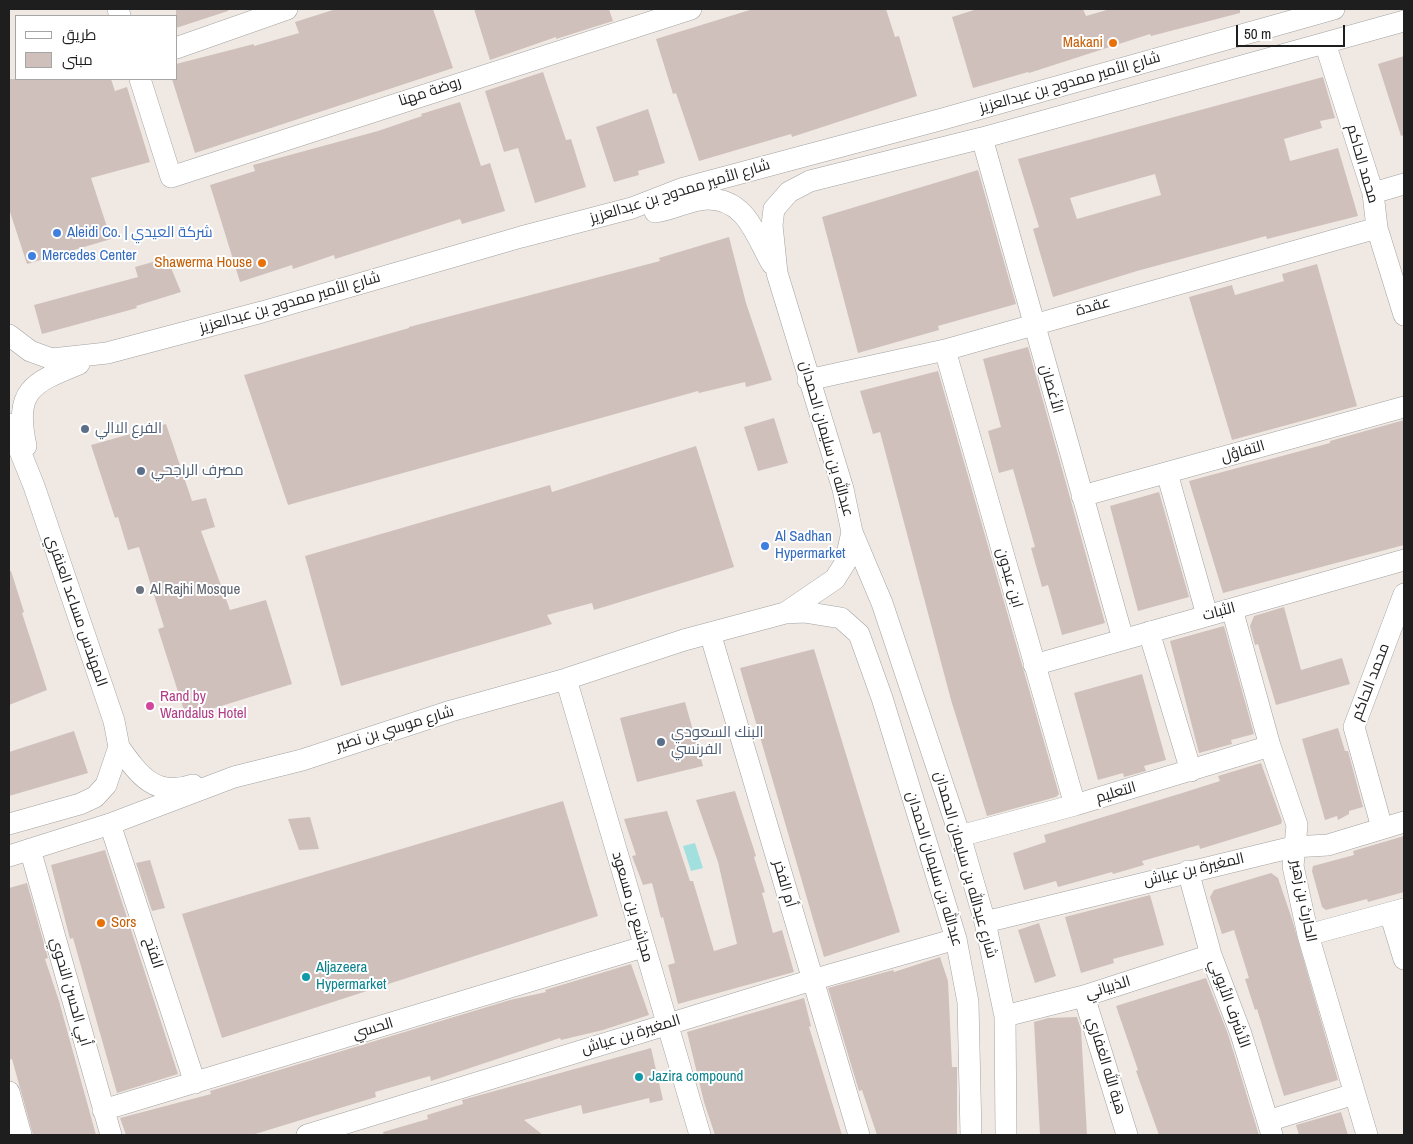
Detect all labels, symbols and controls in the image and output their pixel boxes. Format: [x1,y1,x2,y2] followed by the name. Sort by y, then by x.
[15,15,178,80] legend
[1238,15,1347,47] scale bar
[1244,23,1271,44] text: 50 m
[62,24,96,45] text: طريق
[1063,34,1103,52] place label: Makani
[1107,37,1119,49] marker: Makani
[62,49,93,70] text: مبنى
[977,49,1163,117] street label: شارع الأمير ممدوح بن عبدالعزيز
[396,73,464,111] street label: روضة مهنا
[1342,123,1382,205] street label: محمد الحاكم
[588,156,772,228] street label: شارع الأمير ممدوح بن عبدالعزيز
[67,224,213,242] place label: Aleidi Co. | شركة العيدي
[51,227,63,239] marker: Aleidi Co. | شركة العيدي
[42,247,136,265] place label: Mercedes Center
[26,250,38,262] marker: Mercedes Center
[154,254,252,272] place label: Shawerma House
[256,257,268,269] marker: Shawerma House
[197,269,383,337] street label: شارع الأمير ممدوح بن عبدالعزيز
[1074,293,1112,321] street label: عقدة
[795,359,857,519] street label: عبدالله بن سليمان الحمدان
[1035,363,1067,415] street label: الأغصان
[95,420,162,438] place label: الفرع الاالي
[79,423,91,435] marker: الفرع الاالي
[1219,437,1267,467] street label: التفاؤل
[151,462,244,480] place label: مصرف الراجحي
[135,465,147,477] marker: مصرف الراجحي
[775,528,845,563] place label: Al Sadhan Hypermarket
[42,533,110,689] street label: المهندس مساعد العنقري
[759,540,771,552] marker: Al Sadhan Hypermarket
[992,546,1026,610] street label: ابن عبدون
[150,581,240,599] place label: Al Rajhi Mosque
[134,584,146,596] marker: Al Rajhi Mosque
[1201,599,1237,625] street label: الثبات
[1348,641,1394,723] street label: محمد الحاكم
[160,688,246,723] place label: Rand by Wandalus Hotel
[144,700,156,712] marker: Rand by Wandalus Hotel
[334,703,456,755] street label: شارع موسي بن نصير
[671,724,764,759] place label: البنك السعودي الفرنسي
[655,736,667,748] marker: البنك السعودي الفرنسي
[930,769,1000,961] street label: شارع عبدالله بن سليمان الحمدان
[1094,779,1138,807] street label: التعليم
[902,789,966,949] street label: عبدالله بن سليمان الحمدان
[608,850,656,964] street label: مجاشع بن مسعود
[1142,850,1246,890] street label: المغيرة بن عياش
[769,858,799,910] street label: أم الفخر
[1286,858,1320,944] street label: الحارث بن زهير
[111,914,136,932] place label: Sors
[95,917,107,929] marker: Sors
[140,935,166,971] street label: الفتح
[46,936,94,1048] street label: أبي الحسن النحوي
[1205,957,1253,1051] street label: الأشرف الأيوبي
[316,959,386,994] place label: Aljazeera Hypermarket
[300,971,312,983] marker: Aljazeera Hypermarket
[1083,973,1133,1003] street label: الذبياني
[579,1011,683,1059] street label: المغيرة بن عياش
[350,1014,396,1044] street label: الحسي
[1083,1015,1129,1117] street label: هبة الله الغفاري
[649,1068,743,1086] place label: Jazira compound
[633,1071,645,1083] marker: Jazira compound

